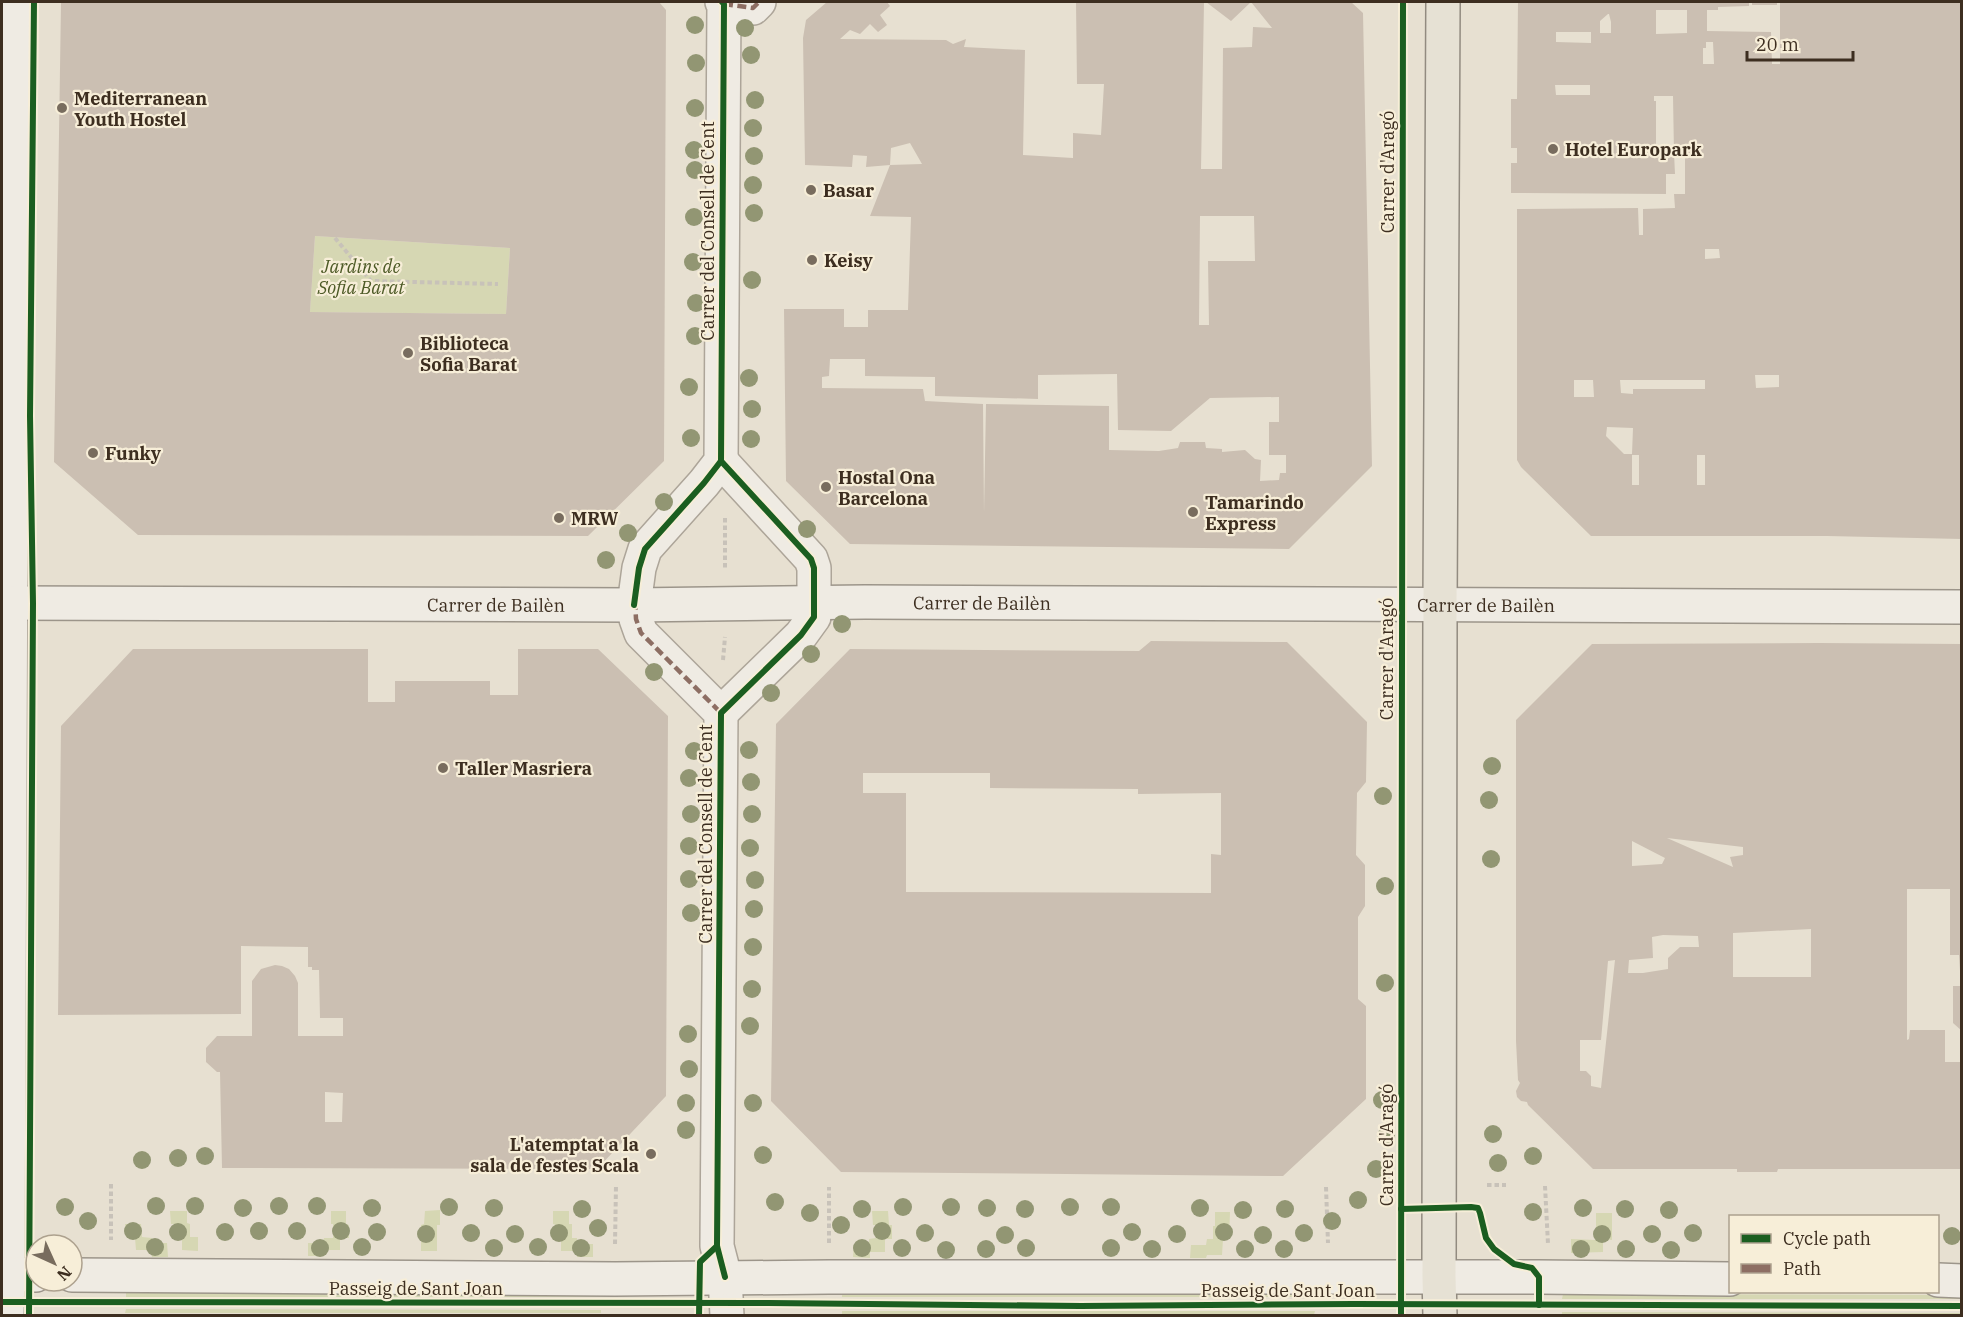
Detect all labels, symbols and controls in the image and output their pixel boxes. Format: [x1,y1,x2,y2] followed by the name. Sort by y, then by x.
[1747,24,1854,62] scale bar
[1756,33,1799,56] text: 20 m
[74,87,207,131] place label: Mediterranean Youth Hostel
[55,101,69,115] marker: Mediterranean Youth Hostel
[1376,111,1399,233] street label: Carrer d'Aragó
[696,121,719,341] street label: Carrer del Consell de Cent
[1565,138,1703,161] place label: Hotel Europark
[1546,142,1560,156] marker: Hotel Europark
[823,179,874,202] place label: Basar
[804,183,818,197] marker: Basar
[824,249,874,272] place label: Keisy
[805,253,819,267] marker: Keisy
[316,255,405,299] park label: Jardins de Sofia Barat
[420,332,517,376] place label: Biblioteca Sofia Barat
[401,346,415,360] marker: Biblioteca Sofia Barat
[105,442,162,465] place label: Funky
[86,446,100,460] marker: Funky
[838,466,935,510] place label: Hostal Ona Barcelona
[819,480,833,494] marker: Hostal Ona Barcelona
[1205,491,1304,535] place label: Tamarindo Express
[1186,505,1200,519] marker: Tamarindo Express
[571,507,619,530] place label: MRW
[552,511,566,525] marker: MRW
[913,591,1051,614] street label: Carrer de Bailèn
[427,593,565,616] street label: Carrer de Bailèn
[1417,593,1555,617] street label: Carrer de Bailèn
[1375,598,1398,720] street label: Carrer d'Aragó
[694,724,717,944] street label: Carrer del Consell de Cent
[455,757,592,780] place label: Taller Masriera
[436,761,450,775] marker: Taller Masriera
[1375,1084,1398,1206] street label: Carrer d'Aragó
[470,1133,639,1177] place label: L'atemptat a la sala de festes Scala
[644,1147,658,1161] marker: L'atemptat a la sala de festes Scala
[1729,1215,1939,1293] legend
[1783,1227,1871,1250] text: Cycle path
[24,1233,84,1293] north arrow
[1783,1257,1821,1280] text: Path
[53,1262,76,1285] text: N
[329,1277,503,1300] street label: Passeig de Sant Joan
[1201,1279,1375,1302] street label: Passeig de Sant Joan

